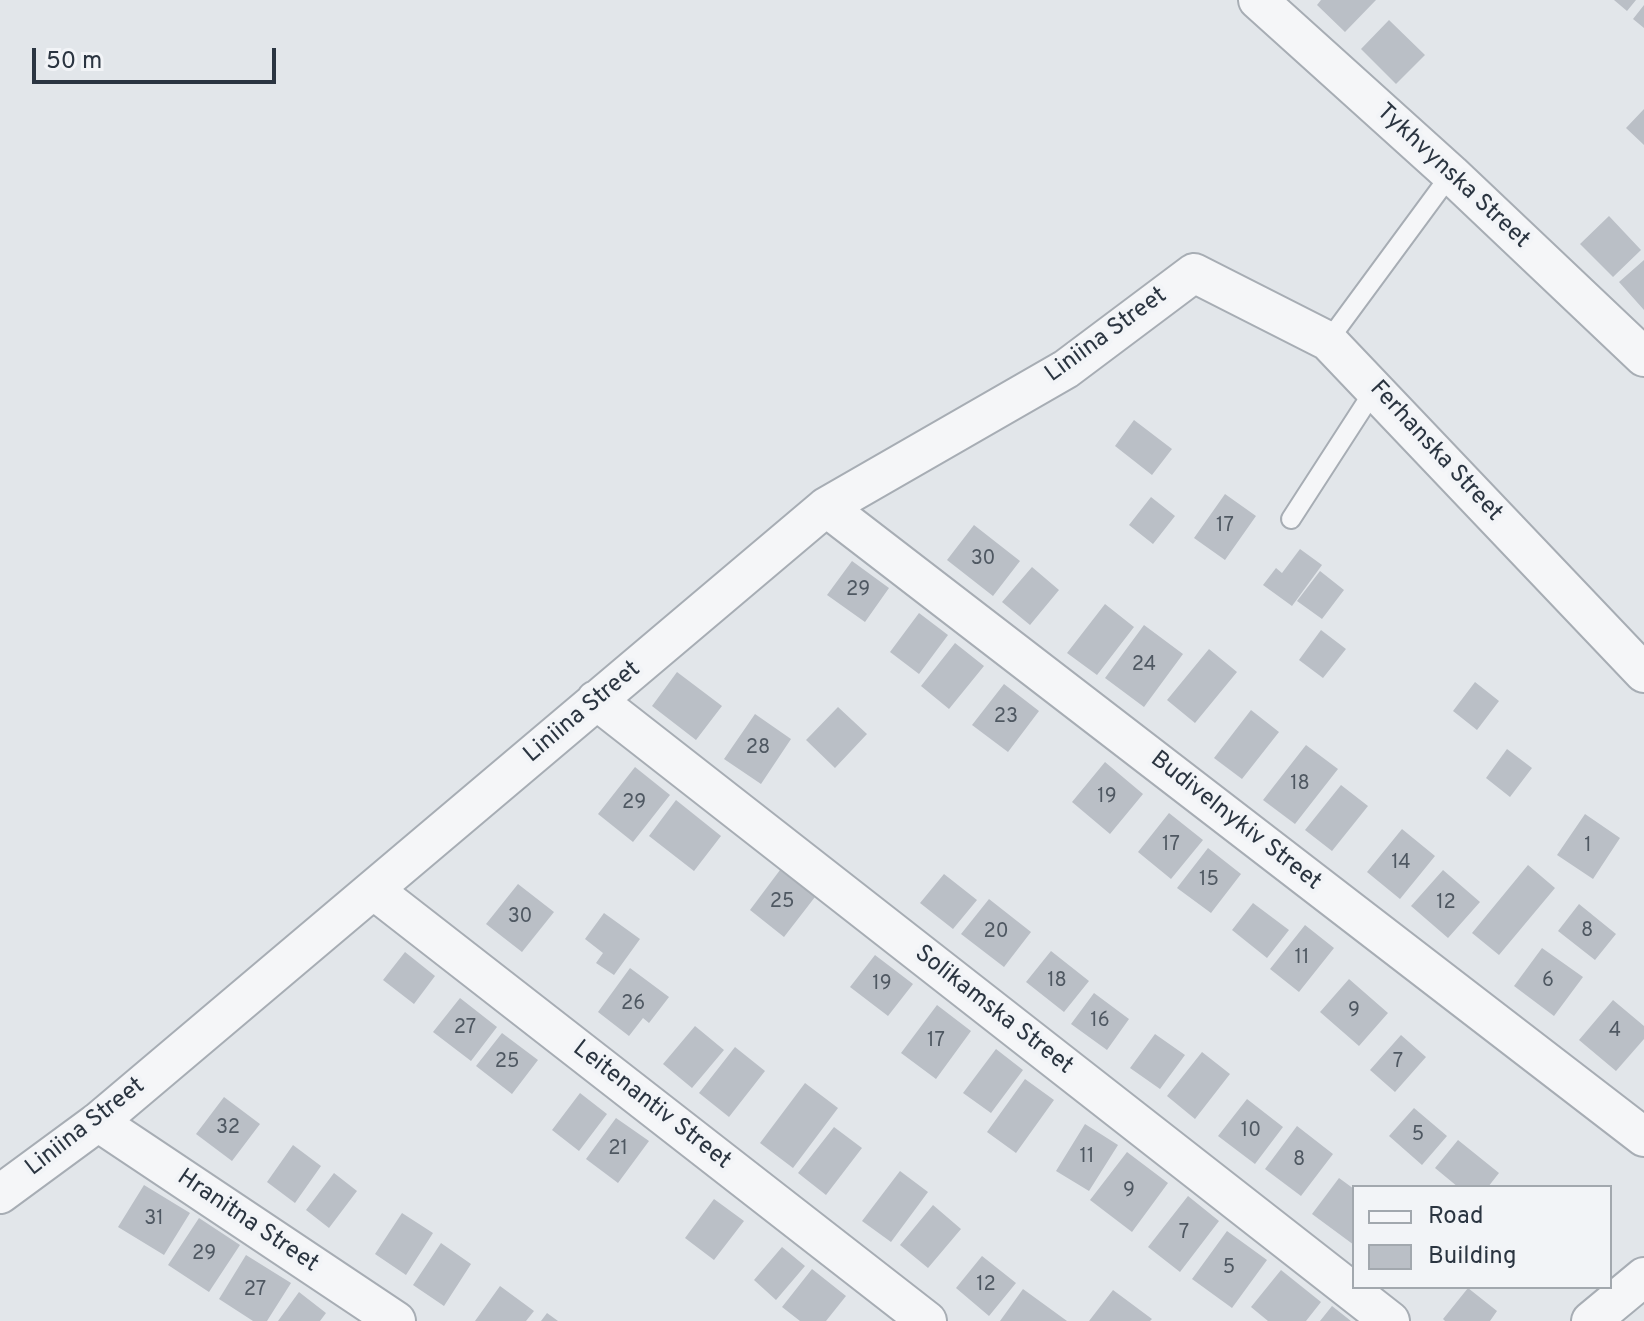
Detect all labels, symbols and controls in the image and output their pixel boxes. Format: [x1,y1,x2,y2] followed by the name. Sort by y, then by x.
[36,32,280,82] scale bar
[46,47,102,77] text: 50 m
[1369,99,1535,255] street label: Tykhvynska Street
[1041,282,1173,390] street label: Liniina Street
[1362,376,1508,528] street label: Ferhanska Street
[1216,515,1234,539] house number: 17
[971,548,995,572] house number: 30
[846,579,870,603] house number: 29
[1132,654,1156,678] house number: 24
[519,656,647,770] street label: Liniina Street
[994,706,1018,730] house number: 23
[746,737,770,761] house number: 28
[1144,746,1326,898] street label: Budivelnykiv Street
[1290,773,1310,797] house number: 18
[1097,786,1117,810] house number: 19
[622,792,646,816] house number: 29
[1162,834,1180,858] house number: 17
[1584,835,1592,859] house number: 1
[1391,852,1411,876] house number: 14
[1199,869,1219,893] house number: 15
[770,891,794,915] house number: 25
[1436,892,1456,916] house number: 12
[508,906,532,930] house number: 30
[1581,920,1593,944] house number: 8
[983,921,1009,945] house number: 20
[908,940,1078,1082] street label: Solikamska Street
[1295,947,1309,971] house number: 11
[1047,970,1067,994] house number: 18
[1542,970,1554,994] house number: 6
[872,973,892,997] house number: 19
[621,993,645,1017] house number: 26
[1348,1000,1360,1024] house number: 9
[1090,1010,1110,1034] house number: 16
[454,1017,476,1041] house number: 27
[1609,1020,1621,1044] house number: 4
[927,1030,945,1054] house number: 17
[566,1035,736,1177] street label: Leitenantiv Street
[495,1051,519,1075] house number: 25
[1393,1051,1403,1075] house number: 7
[21,1073,151,1183] street label: Liniina Street
[216,1117,240,1141] house number: 32
[1241,1120,1261,1144] house number: 10
[1412,1124,1424,1148] house number: 5
[608,1138,628,1162] house number: 21
[1080,1146,1094,1170] house number: 11
[1293,1149,1305,1173] house number: 8
[171,1164,323,1280] street label: Hranitna Street
[1123,1180,1135,1204] house number: 9
[1352,1185,1612,1289] legend
[1428,1202,1484,1232] text: Road
[144,1208,164,1232] house number: 31
[1179,1222,1189,1246] house number: 7
[1428,1242,1517,1272] text: Building
[192,1243,216,1267] house number: 29
[1223,1257,1235,1281] house number: 5
[976,1274,996,1298] house number: 12
[244,1279,266,1303] house number: 27

